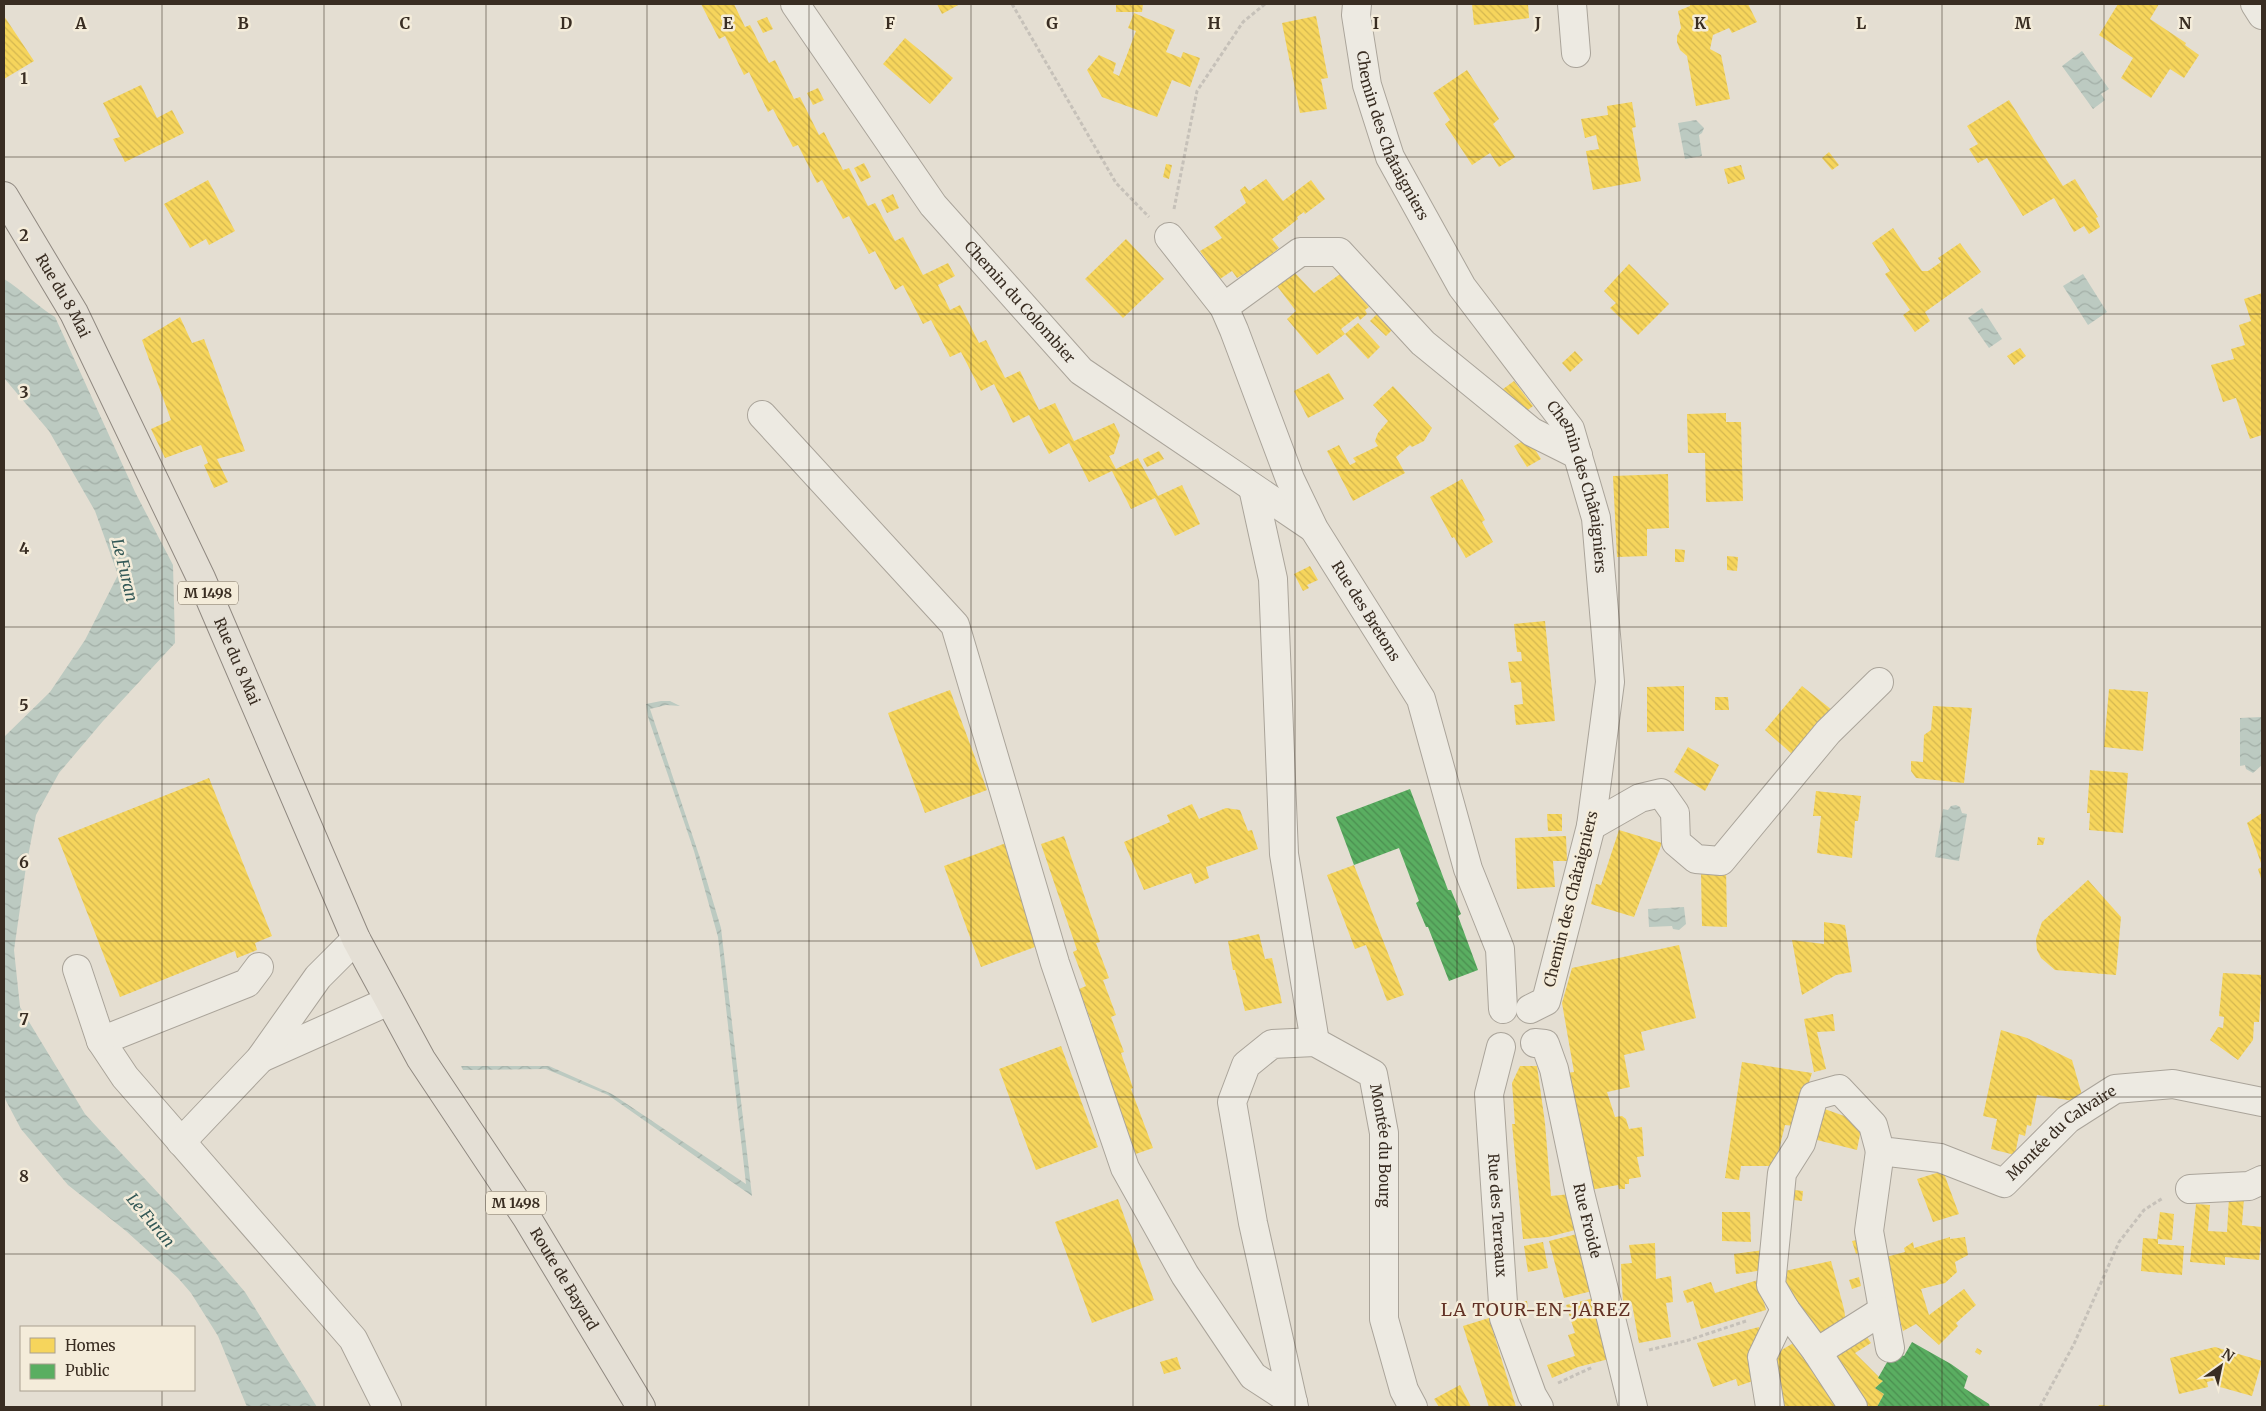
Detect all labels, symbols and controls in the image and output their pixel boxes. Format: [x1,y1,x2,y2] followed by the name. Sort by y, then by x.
[74,13,87,33] text: A
[237,13,249,33] text: B
[400,13,410,33] text: C
[560,13,572,33] text: D
[723,13,734,33] text: E
[885,13,895,33] text: F
[1046,13,1058,33] text: G
[1207,13,1221,33] text: H
[1373,13,1379,33] text: I
[1534,13,1541,33] text: J
[1694,13,1706,33] text: K
[1856,13,1866,33] text: L
[2015,13,2032,33] text: M
[2179,13,2192,33] text: N
[1353,49,1433,223] street label: Chemin des Châtaigniers
[20,68,28,88] text: 1
[19,225,29,245] text: 2
[961,237,1080,367] street label: Chemin du Colombier
[32,250,94,341] street label: Rue du 8 Mai
[19,382,29,402] text: 3
[1543,397,1611,574] street label: Chemin des Châtaigniers
[108,536,142,604] water label: Le Furan
[19,538,29,558] text: 4
[1328,557,1405,665] street label: Rue des Bretons
[178,582,238,604] road number: M 1498
[210,615,264,708] street label: Rue du 8 Mai
[19,695,29,715] text: 5
[1539,809,1602,989] street label: Chemin des Châtaigniers
[19,852,29,872] text: 6
[19,1009,29,1029] text: 7
[2002,1081,2120,1184] street label: Montée du Calvaire
[1366,1082,1394,1208] street label: Montée du Bourg
[1484,1153,1511,1278] street label: Rue des Terreaux
[19,1166,29,1186] text: 8
[1569,1182,1606,1260] street label: Rue Froide
[123,1189,179,1251] water label: Le Furan
[486,1192,546,1214] road number: M 1498
[526,1224,602,1333] street label: Route de Bayard
[1441,1298,1631,1321] district label: LA TOUR-EN-JAREZ
[20,1326,195,1391] legend
[65,1336,116,1355] text: Homes
[2196,1341,2246,1391] north arrow
[2219,1345,2238,1366] text: N
[65,1361,110,1380] text: Public

